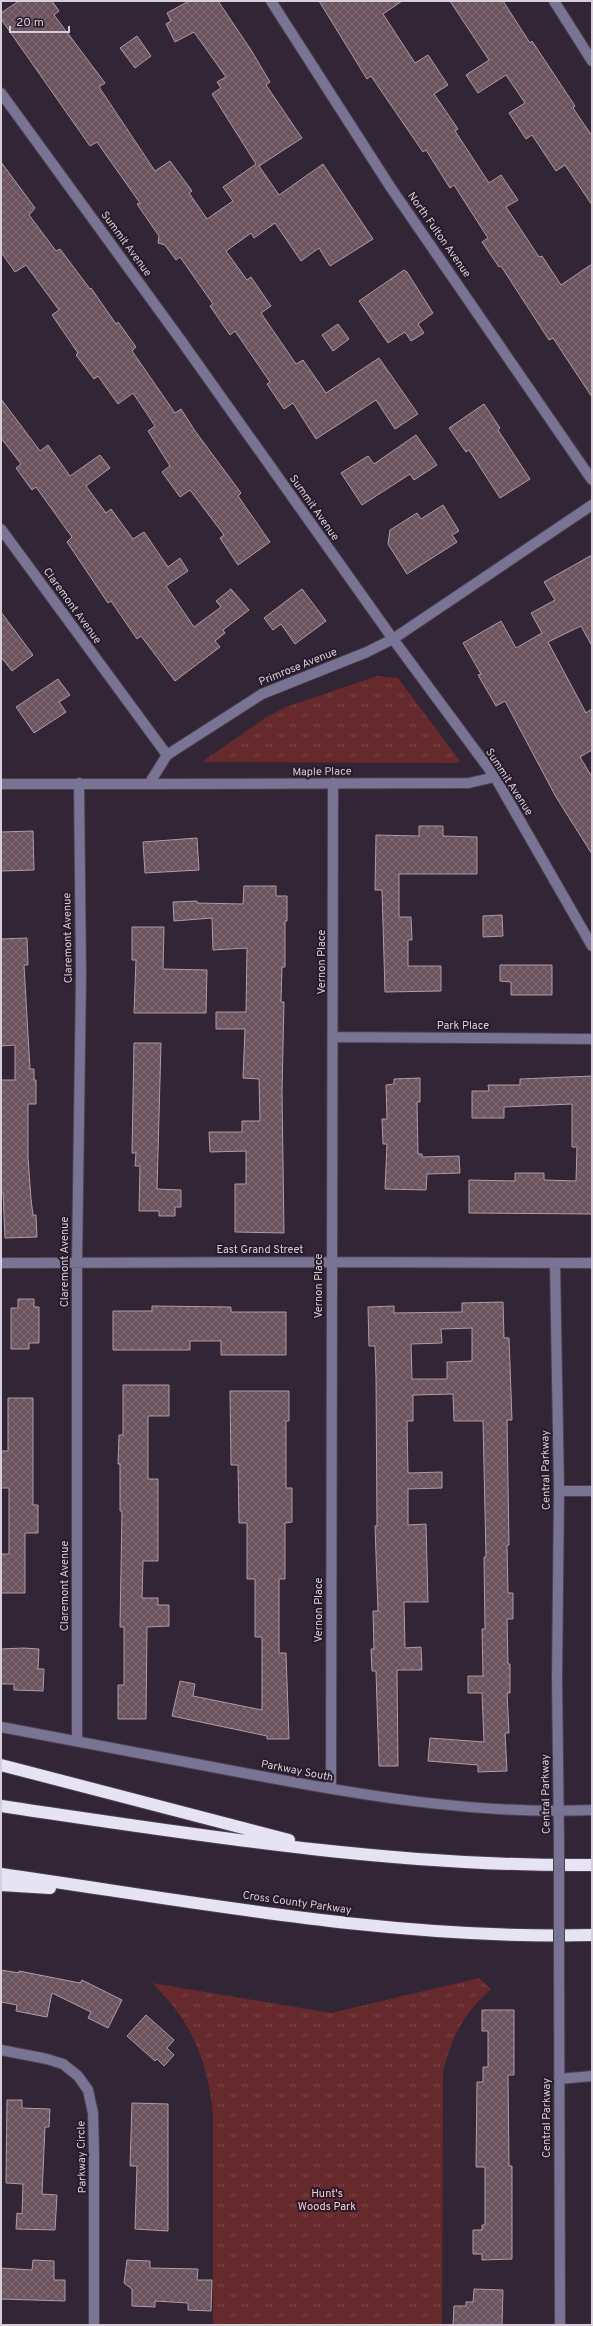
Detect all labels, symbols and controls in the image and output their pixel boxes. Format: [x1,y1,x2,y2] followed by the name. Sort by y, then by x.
[10,8,69,34] scale bar
[16,15,44,31] text: 20 m
[404,190,474,281] street label: North Fulton Avenue
[98,209,154,280] street label: Summit Avenue
[286,472,342,544] street label: Summit Avenue
[40,565,104,647] street label: Claremont Avenue
[257,645,339,689] street label: Primrose Avenue
[482,746,536,818] street label: Summit Avenue
[292,764,352,780] street label: Maple Place
[60,892,76,983] street label: Claremont Avenue
[315,929,329,994] street label: Vernon Place
[437,1019,489,1033] street label: Park Place
[58,1217,72,1307] street label: Claremont Avenue
[216,1243,304,1257] street label: East Grand Street
[312,1253,326,1318] street label: Vernon Place
[538,1430,554,1510] street label: Central Parkway
[58,1541,72,1631] street label: Claremont Avenue
[312,1577,326,1642] street label: Vernon Place
[538,1754,554,1834] street label: Central Parkway
[260,1757,334,1785] street label: Parkway South
[242,1888,353,1918] street label: Cross County Parkway
[540,2078,554,2158] street label: Central Parkway
[74,2120,90,2193] street label: Parkway Circle
[298,2187,356,2214] park label: Hunt's Woods Park

